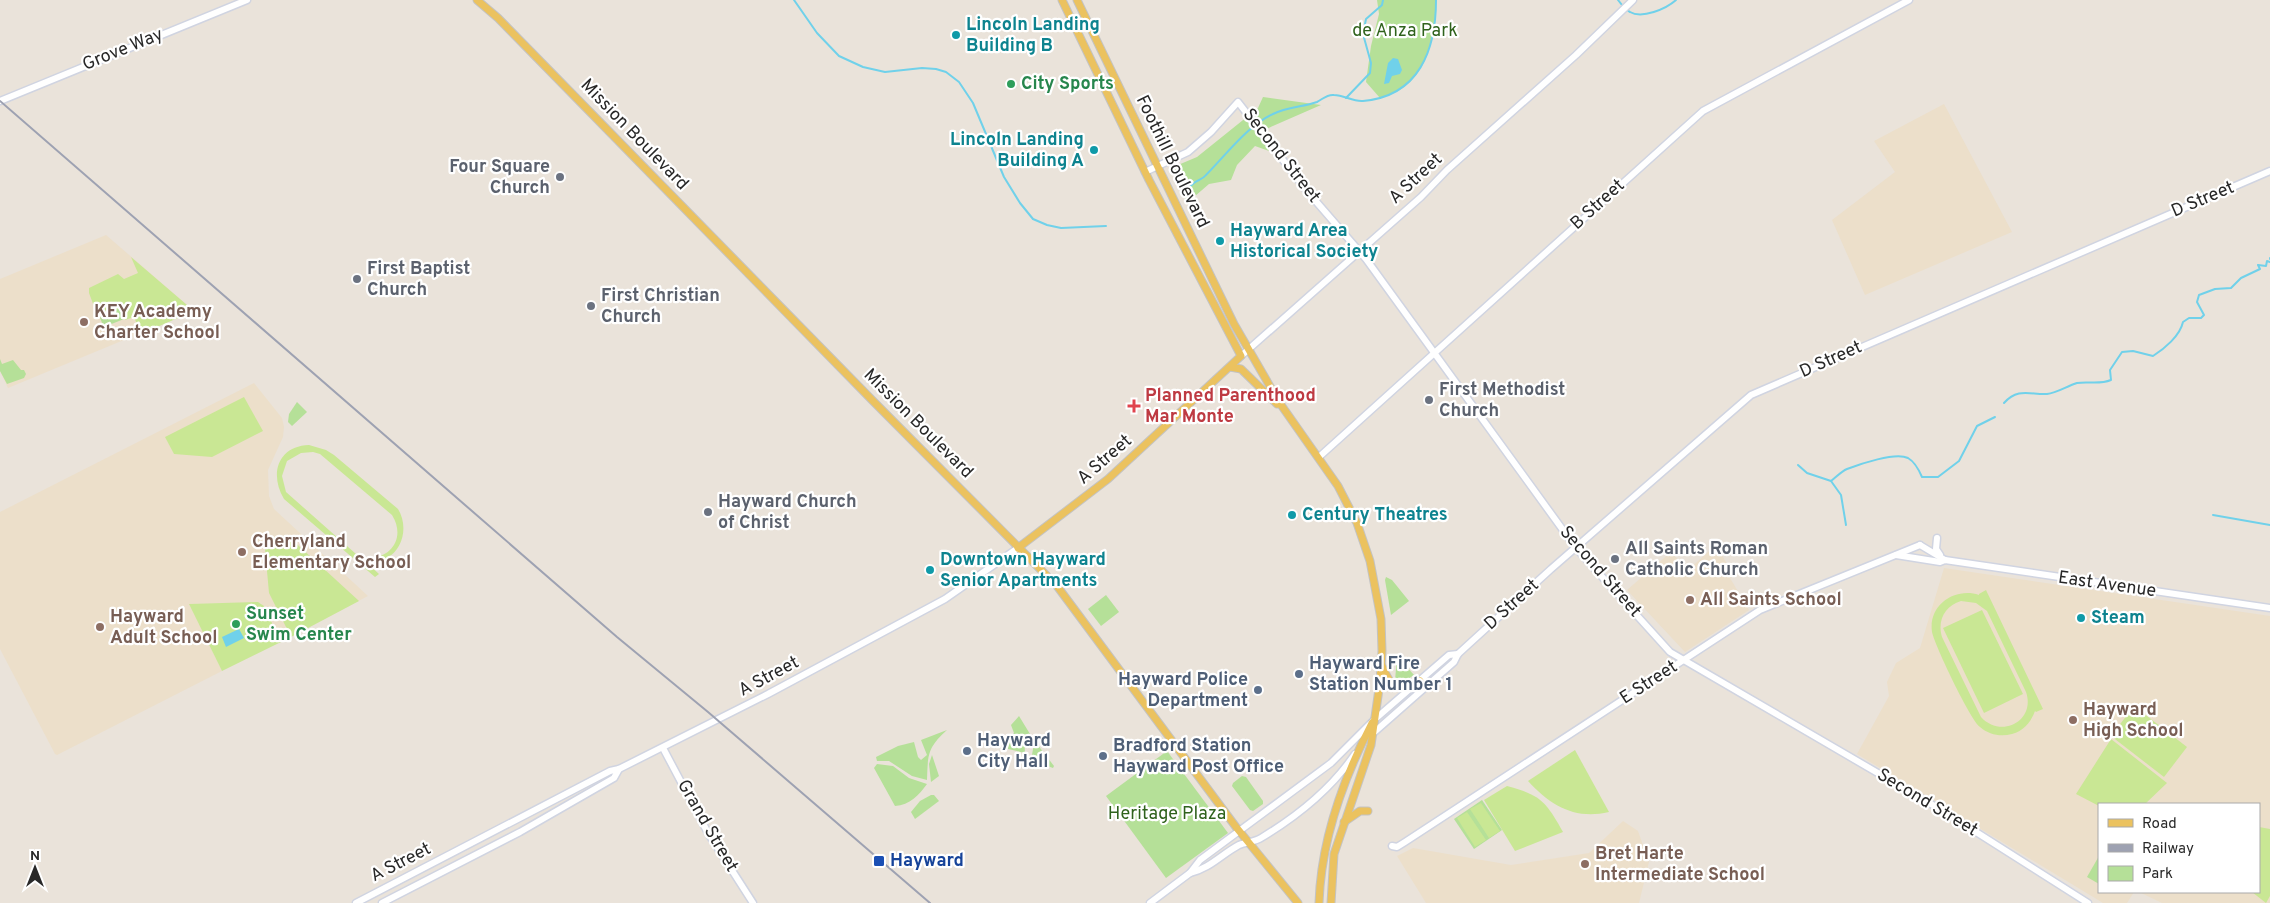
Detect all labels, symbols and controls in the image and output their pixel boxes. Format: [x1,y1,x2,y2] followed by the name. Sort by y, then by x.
[966,14,1100,58] place label: Lincoln Landing Building B
[1352,20,1458,43] park label: de Anza Park
[79,23,167,77] street label: Grove Way
[950,29,962,41] marker: Lincoln Landing Building B
[1021,73,1114,96] place label: City Sports
[575,74,693,196] street label: Mission Boulevard
[1005,78,1017,90] marker: City Sports
[1130,92,1214,232] street label: Foothill Boulevard
[1237,104,1325,208] street label: Second Street
[950,129,1084,173] place label: Lincoln Landing Building A
[1088,144,1100,156] marker: Lincoln Landing Building A
[1384,148,1448,210] street label: A Street
[449,156,550,200] place label: Four Square Church
[554,171,566,183] marker: Four Square Church
[1566,175,1630,235] street label: B Street
[2168,177,2238,223] street label: D Street
[1230,220,1378,264] place label: Hayward Area Historical Society
[1214,235,1226,247] marker: Hayward Area Historical Society
[367,258,470,302] place label: First Baptist Church
[351,273,363,285] marker: First Baptist Church
[601,285,720,329] place label: First Christian Church
[585,300,597,312] marker: First Christian Church
[94,301,220,345] place label: KEY Academy Charter School
[78,316,90,328] marker: KEY Academy Charter School
[1796,336,1866,384] street label: D Street
[858,364,978,484] street label: Mission Boulevard
[1439,379,1565,423] place label: First Methodist Church
[1145,385,1316,429] place label: Planned Parenthood Mar Monte
[1423,394,1435,406] marker: First Methodist Church
[1127,399,1141,413] marker: Planned Parenthood Mar Monte
[1073,430,1137,490] street label: A Street
[718,491,857,535] place label: Hayward Church of Christ
[1302,504,1448,527] place label: Century Theatres
[702,506,714,518] marker: Hayward Church of Christ
[1286,509,1298,521] marker: Century Theatres
[1554,521,1646,623] street label: Second Street
[252,531,411,575] place label: Cherryland Elementary School
[1625,538,1768,582] place label: All Saints Roman Catholic Church
[236,546,248,558] marker: Cherryland Elementary School
[940,549,1106,593] place label: Downtown Hayward Senior Apartments
[1609,553,1621,565] marker: All Saints Roman Catholic Church
[924,564,936,576] marker: Downtown Hayward Senior Apartments
[2056,567,2158,603] street label: East Avenue
[1480,574,1544,636] street label: D Street
[1700,589,1842,612] place label: All Saints School
[1684,594,1696,606] marker: All Saints School
[246,603,352,647] place label: Sunset Swim Center
[110,606,218,650] place label: Hayward Adult School
[2091,607,2145,630] place label: Steam
[2075,612,2087,624] marker: Steam
[230,618,242,630] marker: Sunset Swim Center
[94,621,106,633] marker: Hayward Adult School
[735,652,803,702] street label: A Street
[1309,653,1453,697] place label: Hayward Fire Station Number 1
[1616,656,1682,710] street label: E Street
[1293,668,1305,680] marker: Hayward Fire Station Number 1
[1118,669,1248,713] place label: Hayward Police Department
[1252,684,1264,696] marker: Hayward Police Department
[2083,699,2184,743] place label: Hayward High School
[2067,714,2079,726] marker: Hayward High School
[977,730,1051,774] place label: Hayward City Hall
[1113,735,1284,779] place label: Bradford Station Hayward Post Office
[961,745,973,757] marker: Hayward City Hall
[1097,750,1109,762] marker: Bradford Station Hayward Post Office
[1872,764,1982,842] street label: Second Street
[671,776,743,876] street label: Grand Street
[1108,803,1226,826] park label: Heritage Plaza
[2098,803,2260,893] legend
[2142,815,2177,834] text: Road
[367,838,435,888] street label: A Street
[2142,840,2194,859] text: Railway
[10,843,60,893] north arrow
[1595,843,1765,887] place label: Bret Harte Intermediate School
[30,848,40,865] text: N
[890,850,964,873] place label: Hayward
[872,854,886,868] marker: Hayward
[1579,858,1591,870] marker: Bret Harte Intermediate School
[2142,865,2173,884] text: Park

